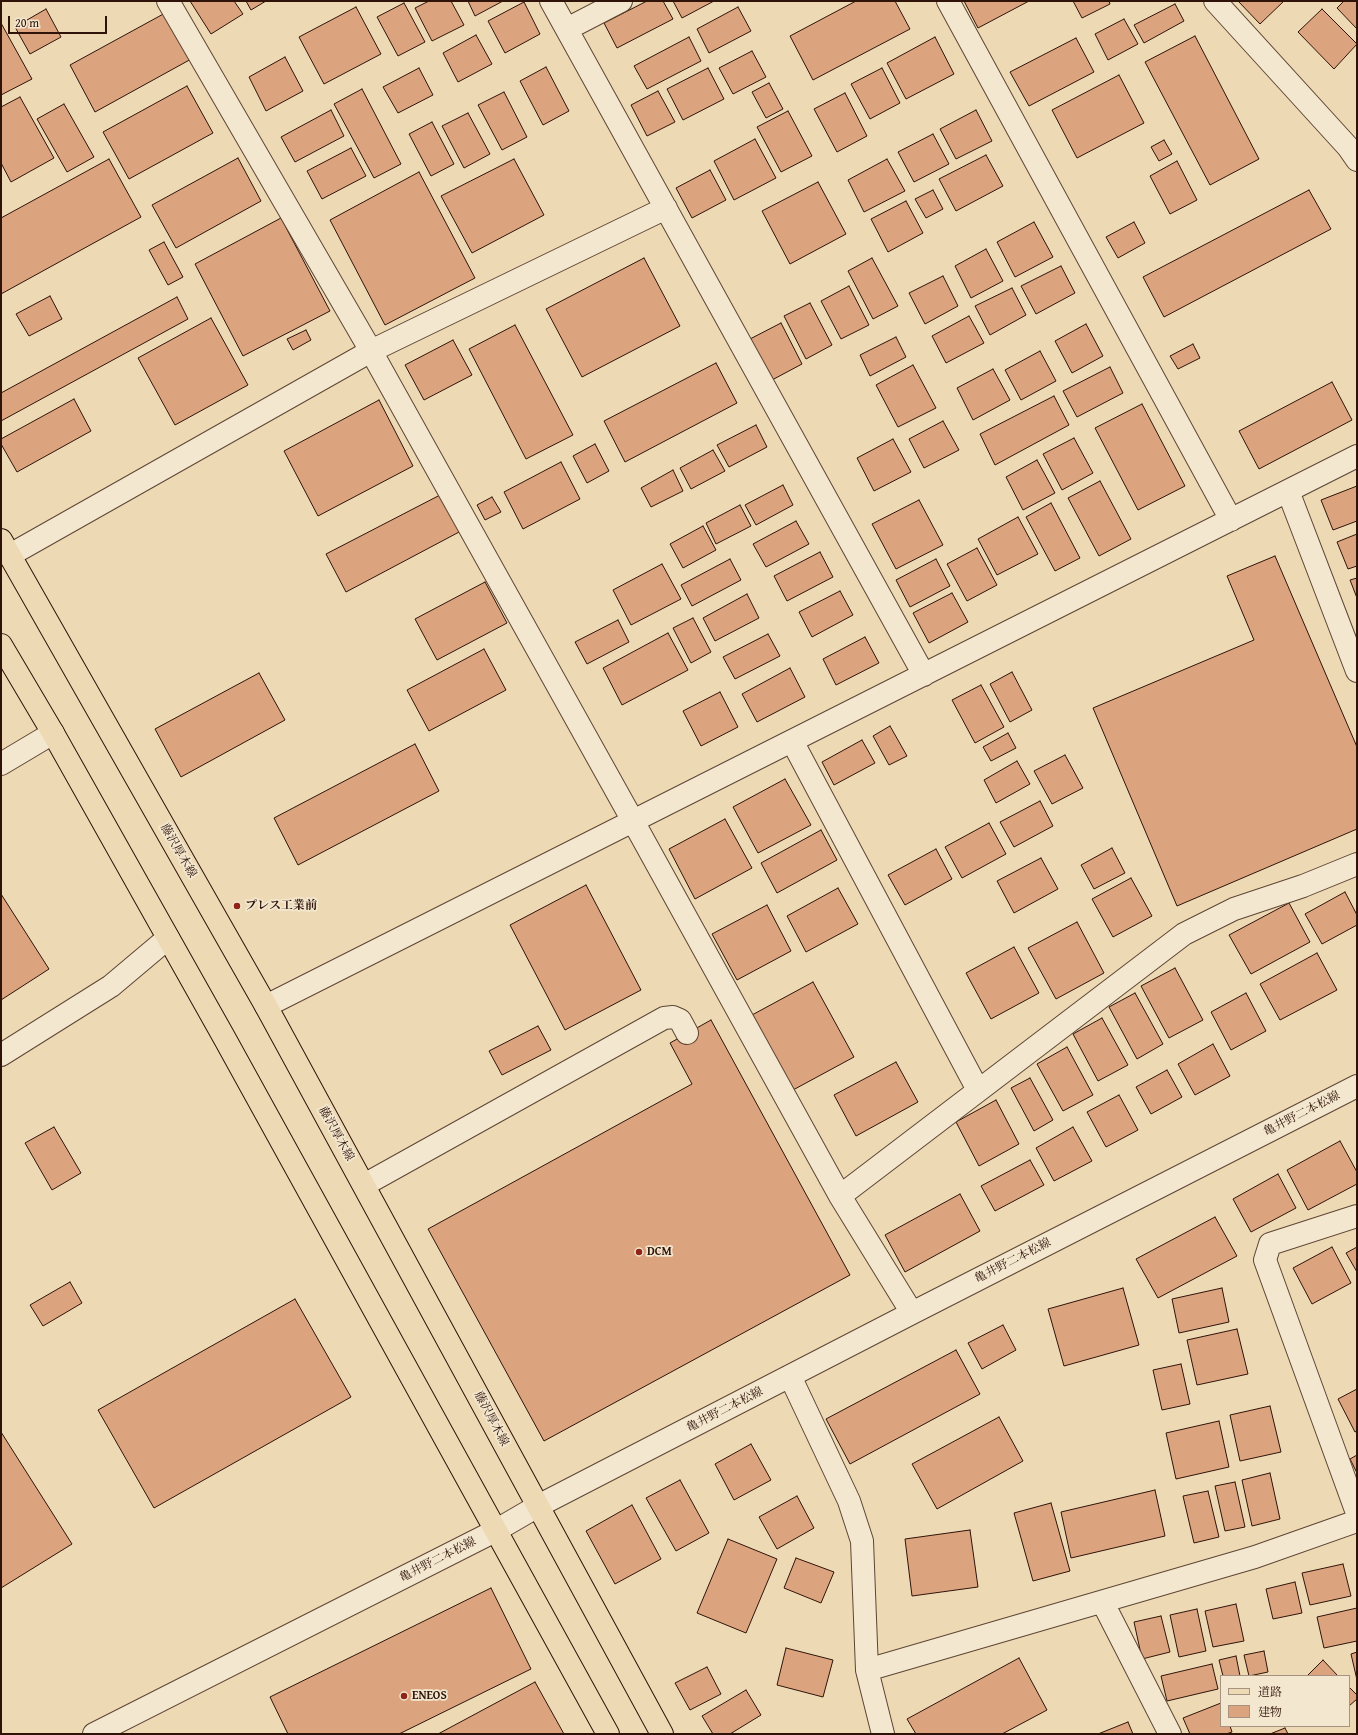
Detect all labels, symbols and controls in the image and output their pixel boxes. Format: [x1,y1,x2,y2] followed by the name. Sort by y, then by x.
[10,8,109,34] scale bar
[15,14,39,31] text: 20 m
[157,821,199,881] street label: 藤沢厚木線
[245,899,317,913] place label: プレス工業前
[232,901,242,911] marker: プレス工業前
[1261,1089,1343,1139] street label: 亀井野二本松線
[315,1104,357,1164] street label: 藤沢厚木線
[972,1236,1054,1286] street label: 亀井野二本松線
[647,1245,672,1259] place label: DCM
[634,1247,644,1257] marker: DCM
[684,1385,766,1435] street label: 亀井野二本松線
[471,1389,511,1449] street label: 藤沢厚木線
[397,1535,479,1585] street label: 亀井野二本松線
[1220,1675,1350,1727] legend
[1258,1683,1282,1700] text: 道路
[412,1689,447,1703] place label: ENEOS
[399,1691,409,1701] marker: ENEOS
[1258,1703,1282,1720] text: 建物

